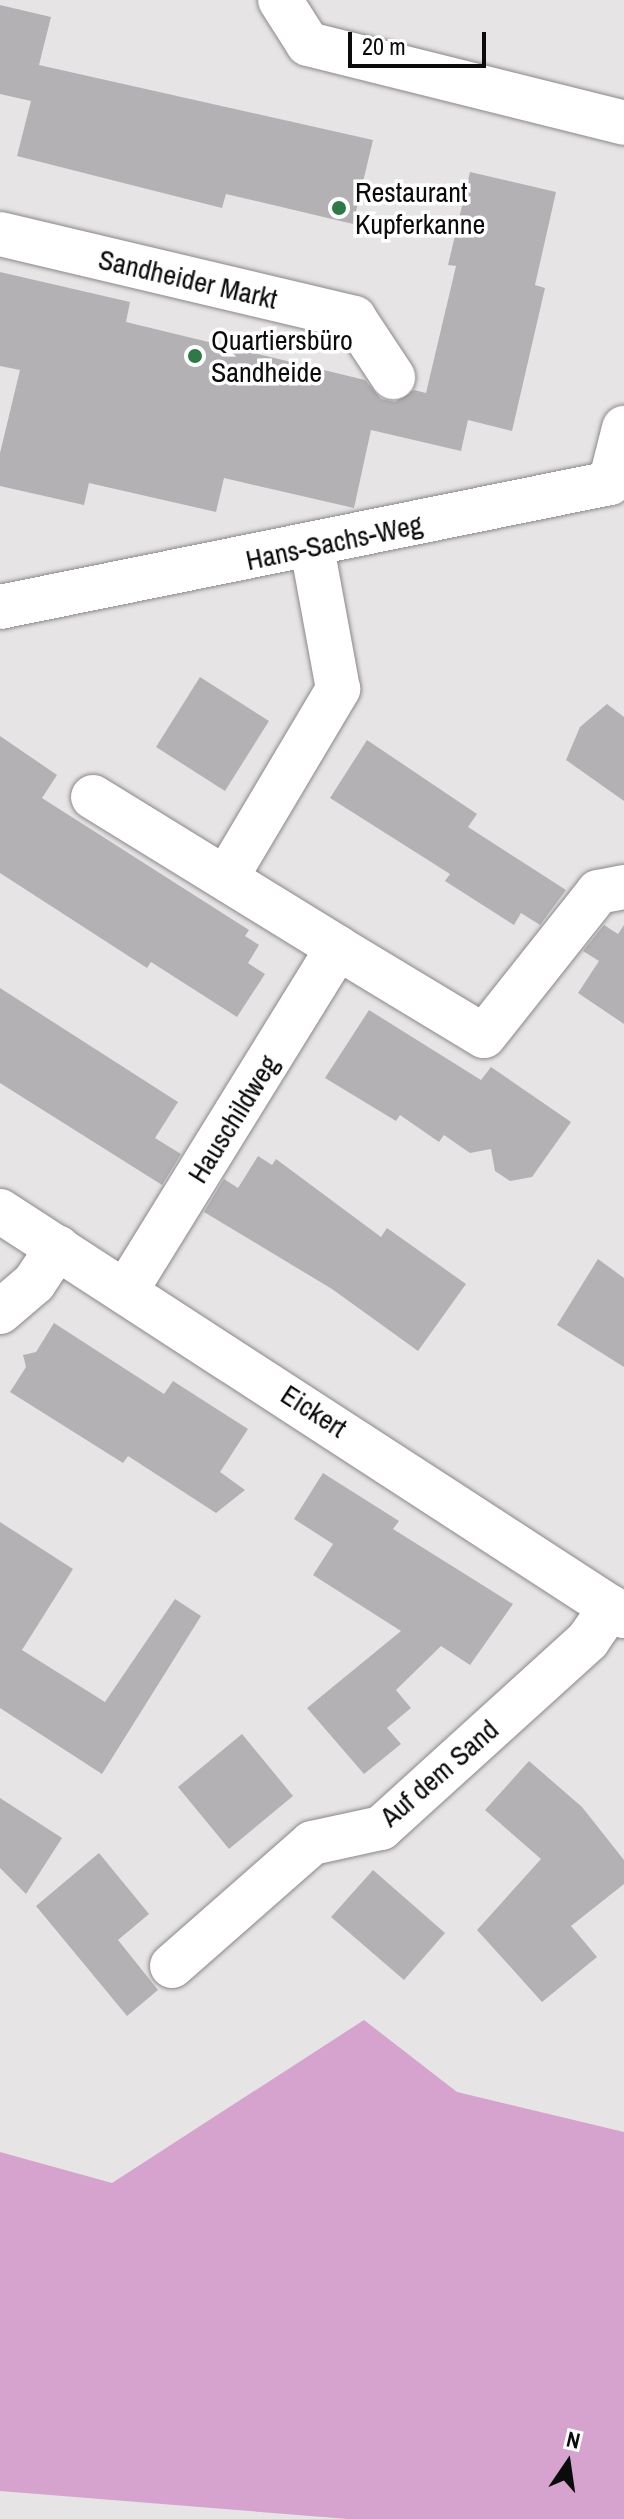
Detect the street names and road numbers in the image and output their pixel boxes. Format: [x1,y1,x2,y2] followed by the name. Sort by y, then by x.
[95,242,281,316] street label: Sandheider Markt
[243,507,425,577] street label: Hans-Sachs-Weg
[181,1049,285,1189] street label: Hauschildweg
[275,1377,353,1445] street label: Eickert
[373,1713,505,1833] street label: Auf dem Sand

